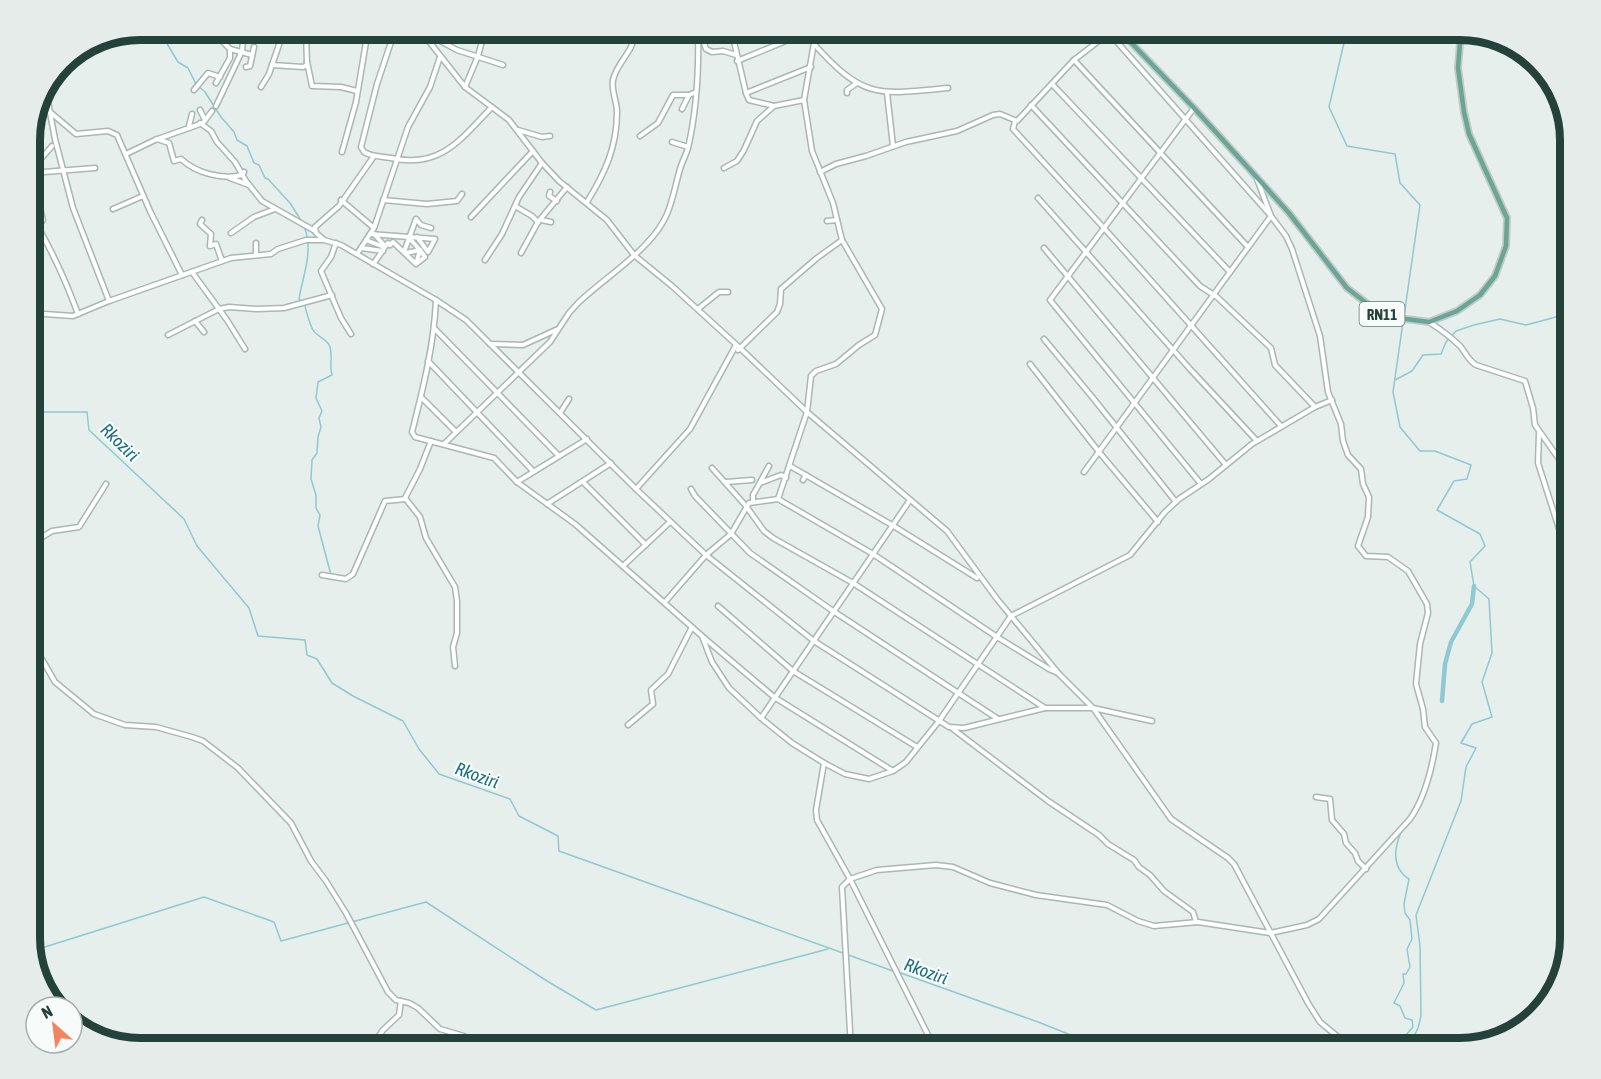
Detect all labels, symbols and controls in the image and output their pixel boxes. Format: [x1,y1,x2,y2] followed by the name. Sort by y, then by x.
[1360,302,1404,326] road number: RN11
[97,419,143,465] water label: Rkoziri
[452,757,502,793] water label: Rkoziri
[901,953,951,989] water label: Rkoziri
[24,995,84,1055] north arrow
[39,1002,55,1022] text: N

